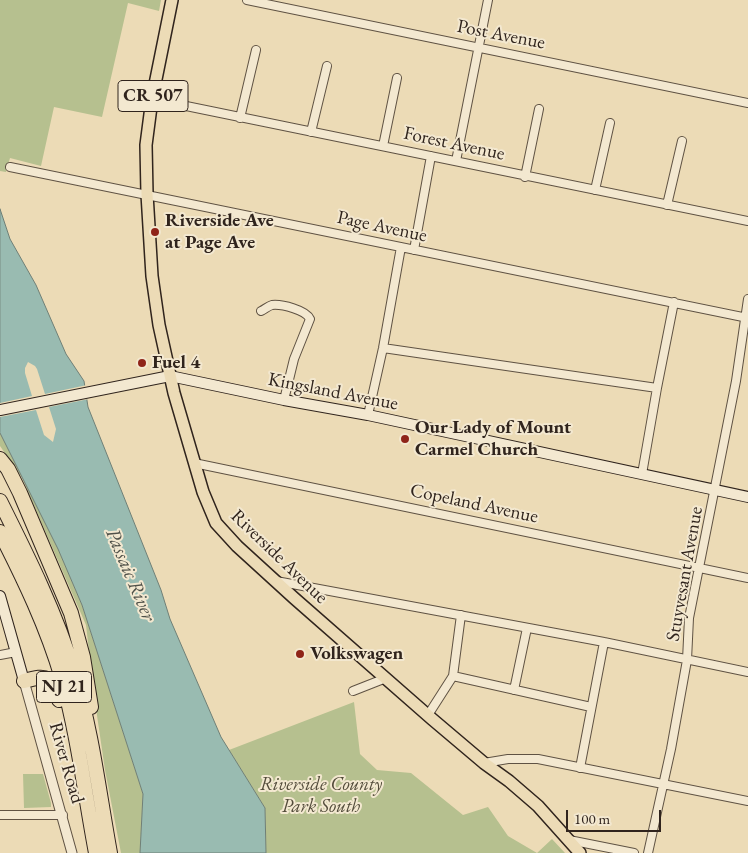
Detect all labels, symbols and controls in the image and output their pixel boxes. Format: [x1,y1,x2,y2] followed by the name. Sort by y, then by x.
[455,15,547,55] street label: Post Avenue
[118,80,188,112] road number: CR 507
[401,122,507,166] street label: Forest Avenue
[335,206,429,248] street label: Page Avenue
[165,210,274,254] place label: Riverside Ave at Page Ave
[149,226,161,238] marker: Riverside Ave at Page Ave
[152,352,200,374] place label: Fuel 4
[136,357,148,369] marker: Fuel 4
[266,368,400,416] street label: Kingsland Avenue
[415,417,571,461] place label: Our Lady of Mount Carmel Church
[399,433,411,445] marker: Our Lady of Mount Carmel Church
[408,479,540,529] street label: Copeland Avenue
[226,505,332,609] street label: Riverside Avenue
[662,505,708,643] street label: Stuyvesant Avenue
[100,525,160,625] water label: Passaic River
[310,643,403,665] place label: Volkswagen
[294,648,306,660] marker: Volkswagen
[36,672,92,702] road number: NJ 21
[44,720,88,806] street label: River Road
[260,774,382,818] park label: Riverside County Park South
[568,800,663,832] scale bar
[574,809,610,828] text: 100 m

